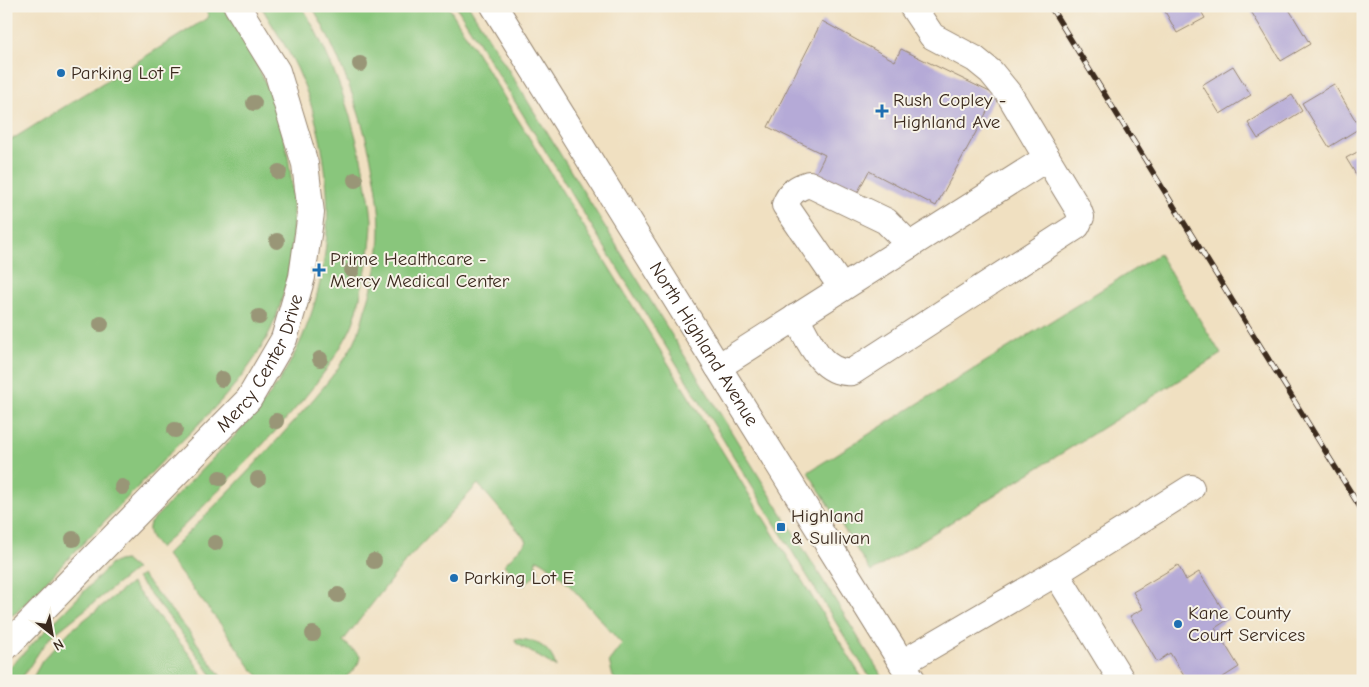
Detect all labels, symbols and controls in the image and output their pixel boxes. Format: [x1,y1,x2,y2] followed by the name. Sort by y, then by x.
[71,62,180,84] place label: Parking Lot F
[55,67,67,79] marker: Parking Lot F
[893,89,1006,133] place label: Rush Copley - Highland Ave
[875,104,889,118] marker: Rush Copley - Highland Ave
[330,248,510,292] place label: Prime Healthcare - Mercy Medical Center
[645,258,763,430] street label: North Highland Avenue
[312,263,326,277] marker: Prime Healthcare - Mercy Medical Center
[212,292,307,437] street label: Mercy Center Drive
[791,505,870,549] place label: Highland & Sullivan
[775,521,787,533] marker: Highland & Sullivan
[464,567,574,589] place label: Parking Lot E
[448,572,460,584] marker: Parking Lot E
[1188,602,1305,646] place label: Kane County Court Services
[28,610,78,660] north arrow
[1172,618,1184,630] marker: Kane County Court Services
[50,635,67,654] text: N

